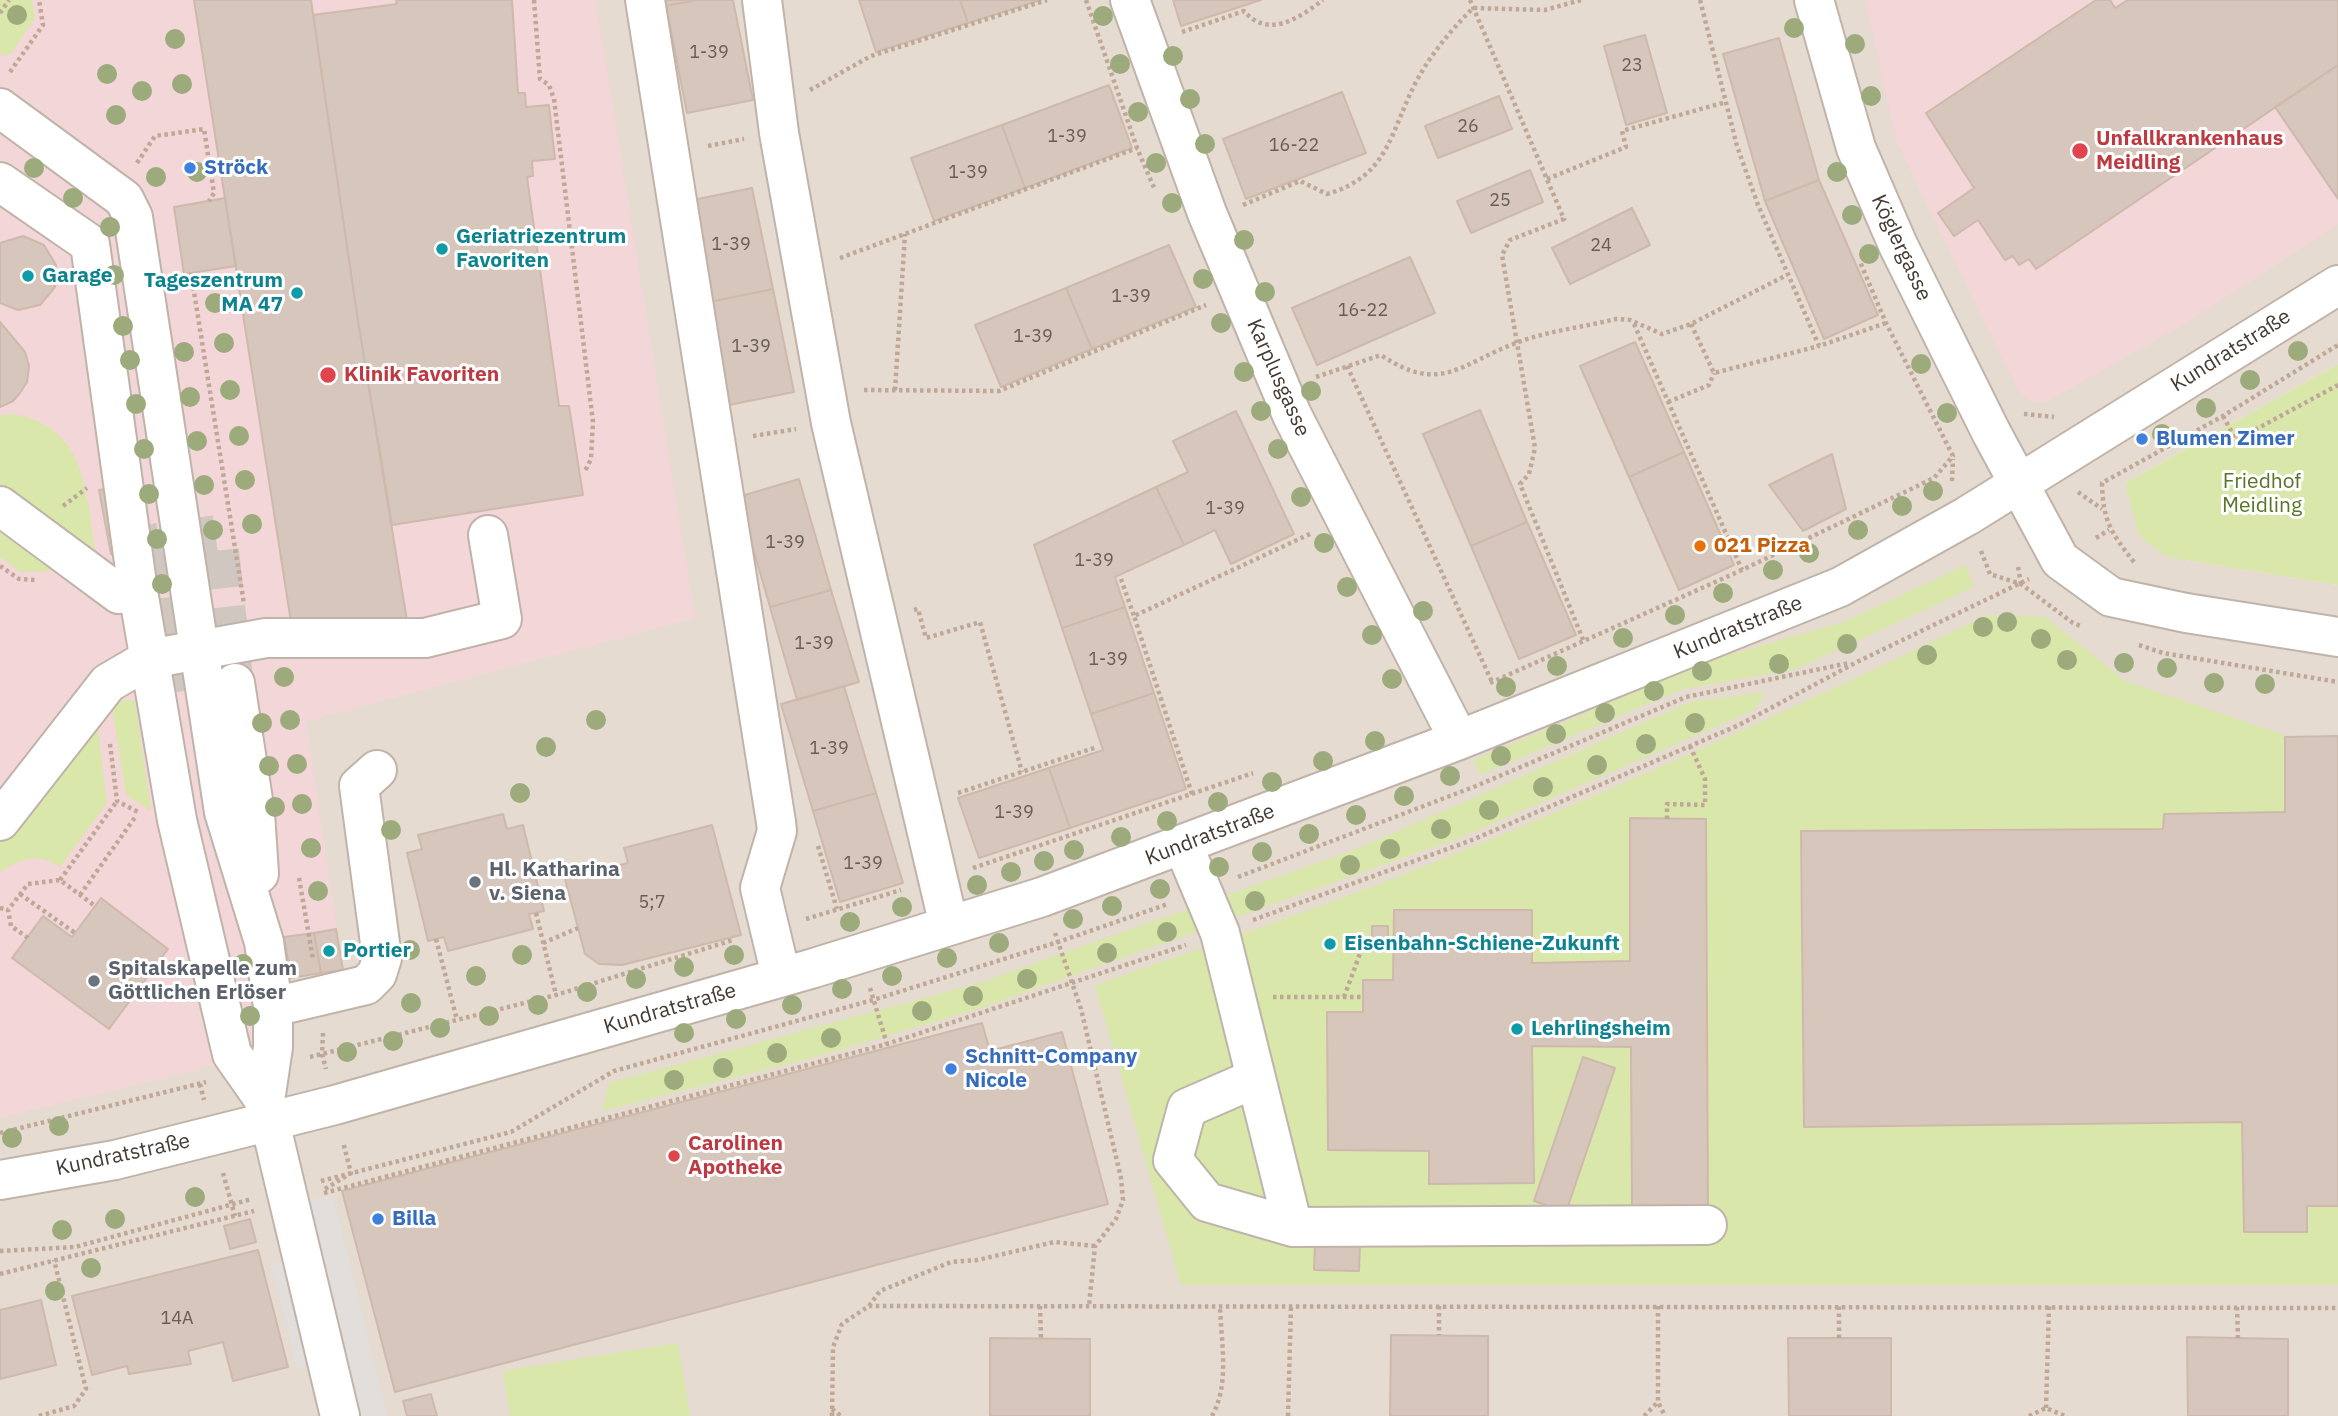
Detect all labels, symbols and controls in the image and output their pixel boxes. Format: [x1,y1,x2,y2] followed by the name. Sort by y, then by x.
[689,42,729,64] house number: 1-39
[1621,55,1643,77] house number: 23
[1457,116,1479,138] house number: 26
[1047,126,1087,148] house number: 1-39
[2096,126,2283,176] place label: Unfallkrankenhaus Meidling
[1269,135,1319,157] house number: 16-22
[2070,141,2090,161] marker: Unfallkrankenhaus Meidling
[204,155,268,181] place label: Ströck
[182,160,198,176] marker: Ströck
[948,162,988,184] house number: 1-39
[1489,190,1511,212] house number: 25
[1865,191,1937,305] street label: Köglergasse
[456,224,626,274] place label: Geriatriezentrum Favoriten
[711,234,751,256] house number: 1-39
[1590,235,1612,257] house number: 24
[434,241,450,257] marker: Geriatriezentrum Favoriten
[42,263,112,289] place label: Garage
[20,268,36,284] marker: Garage
[144,268,283,318] place label: Tageszentrum MA 47
[289,285,305,301] marker: Tageszentrum MA 47
[1111,286,1151,308] house number: 1-39
[1338,300,1388,322] house number: 16-22
[2166,304,2296,398] street label: Kundratstraße
[1241,315,1315,441] street label: Karplusgasse
[1013,326,1053,348] house number: 1-39
[731,336,771,358] house number: 1-39
[344,362,499,388] place label: Klinik Favoriten
[318,365,338,385] marker: Klinik Favoriten
[2156,426,2295,452] place label: Blumen Zimer
[2134,431,2150,447] marker: Blumen Zimer
[2222,469,2302,519] park label: Friedhof Meidling
[1205,498,1245,520] house number: 1-39
[765,532,805,554] house number: 1-39
[1714,533,1810,559] place label: 021 Pizza
[1692,538,1708,554] marker: 021 Pizza
[1074,550,1114,572] house number: 1-39
[1670,591,1806,665] street label: Kundratstraße
[794,633,834,655] house number: 1-39
[1088,649,1128,671] house number: 1-39
[809,738,849,760] house number: 1-39
[1142,799,1278,871] street label: Kundratstraße
[994,802,1034,824] house number: 1-39
[843,853,883,875] house number: 1-39
[489,857,620,907] place label: Hl. Katharina v. Siena
[467,874,483,890] marker: Hl. Katharina v. Siena
[639,892,665,914] house number: 5;7
[1344,931,1620,957] place label: Eisenbahn-Schiene-Zukunft
[1322,936,1338,952] marker: Eisenbahn-Schiene-Zukunft
[343,938,411,964] place label: Portier
[321,943,337,959] marker: Portier
[108,956,297,1006] place label: Spitalskapelle zum Göttlichen Erlöser
[86,973,102,989] marker: Spitalskapelle zum Göttlichen Erlöser
[601,978,739,1040] street label: Kundratstraße
[1531,1016,1671,1042] place label: Lehrlingsheim
[1509,1021,1525,1037] marker: Lehrlingsheim
[965,1044,1137,1094] place label: Schnitt-Company Nicole
[943,1061,959,1077] marker: Schnitt-Company Nicole
[54,1128,192,1182] street label: Kundratstraße
[688,1131,783,1181] place label: Carolinen Apotheke
[666,1148,682,1164] marker: Carolinen Apotheke
[392,1206,437,1232] place label: Billa
[370,1211,386,1227] marker: Billa
[160,1308,194,1330] house number: 14A

